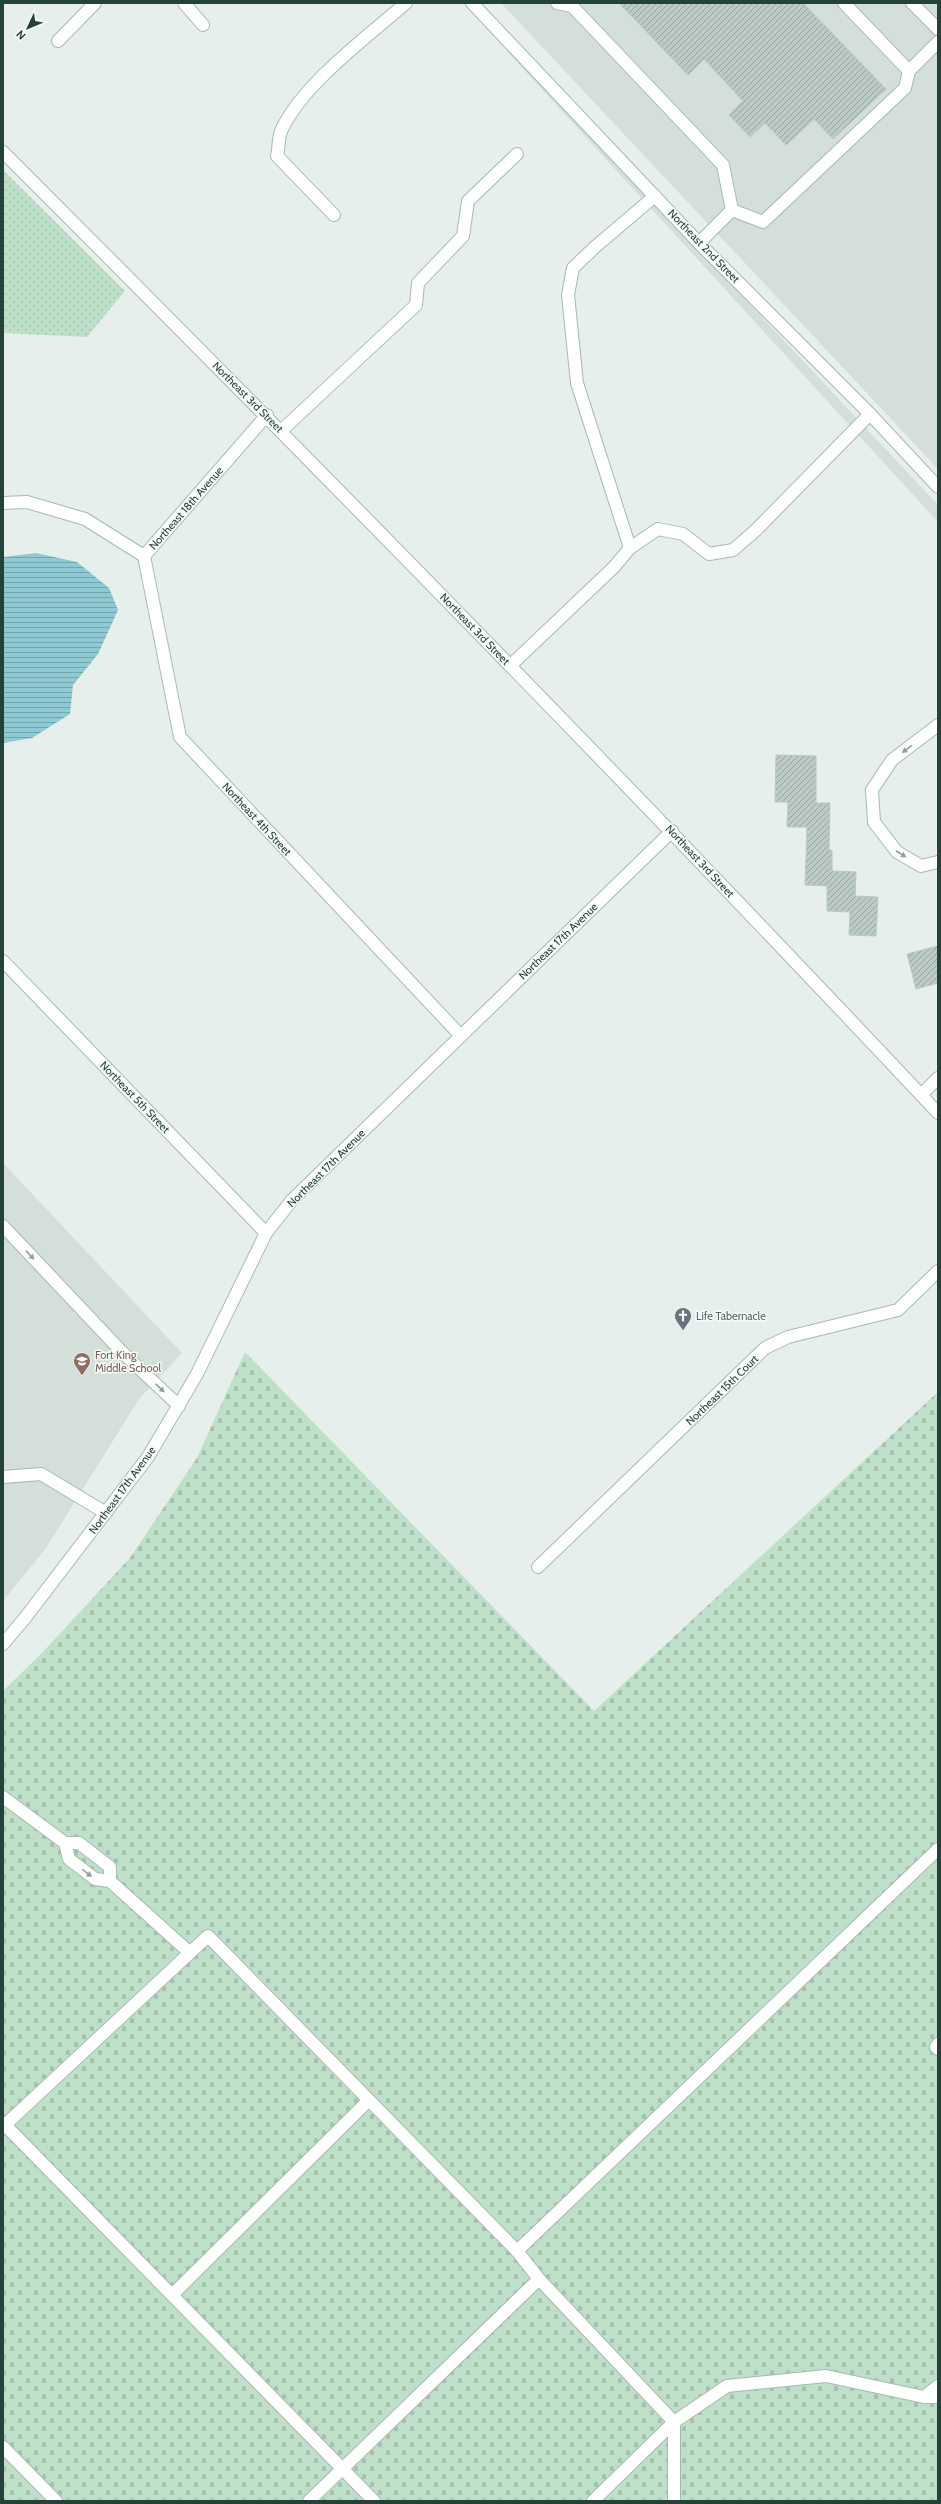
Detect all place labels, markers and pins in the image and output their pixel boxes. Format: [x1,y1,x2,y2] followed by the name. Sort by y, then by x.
[673,1306,693,1331] church icon: Life Tabernacle
[696,1309,766,1323] place label: Life Tabernacle
[95,1348,161,1375] place label: Fort King Middle School
[72,1351,92,1376] school or university icon: Fort King Middle School

